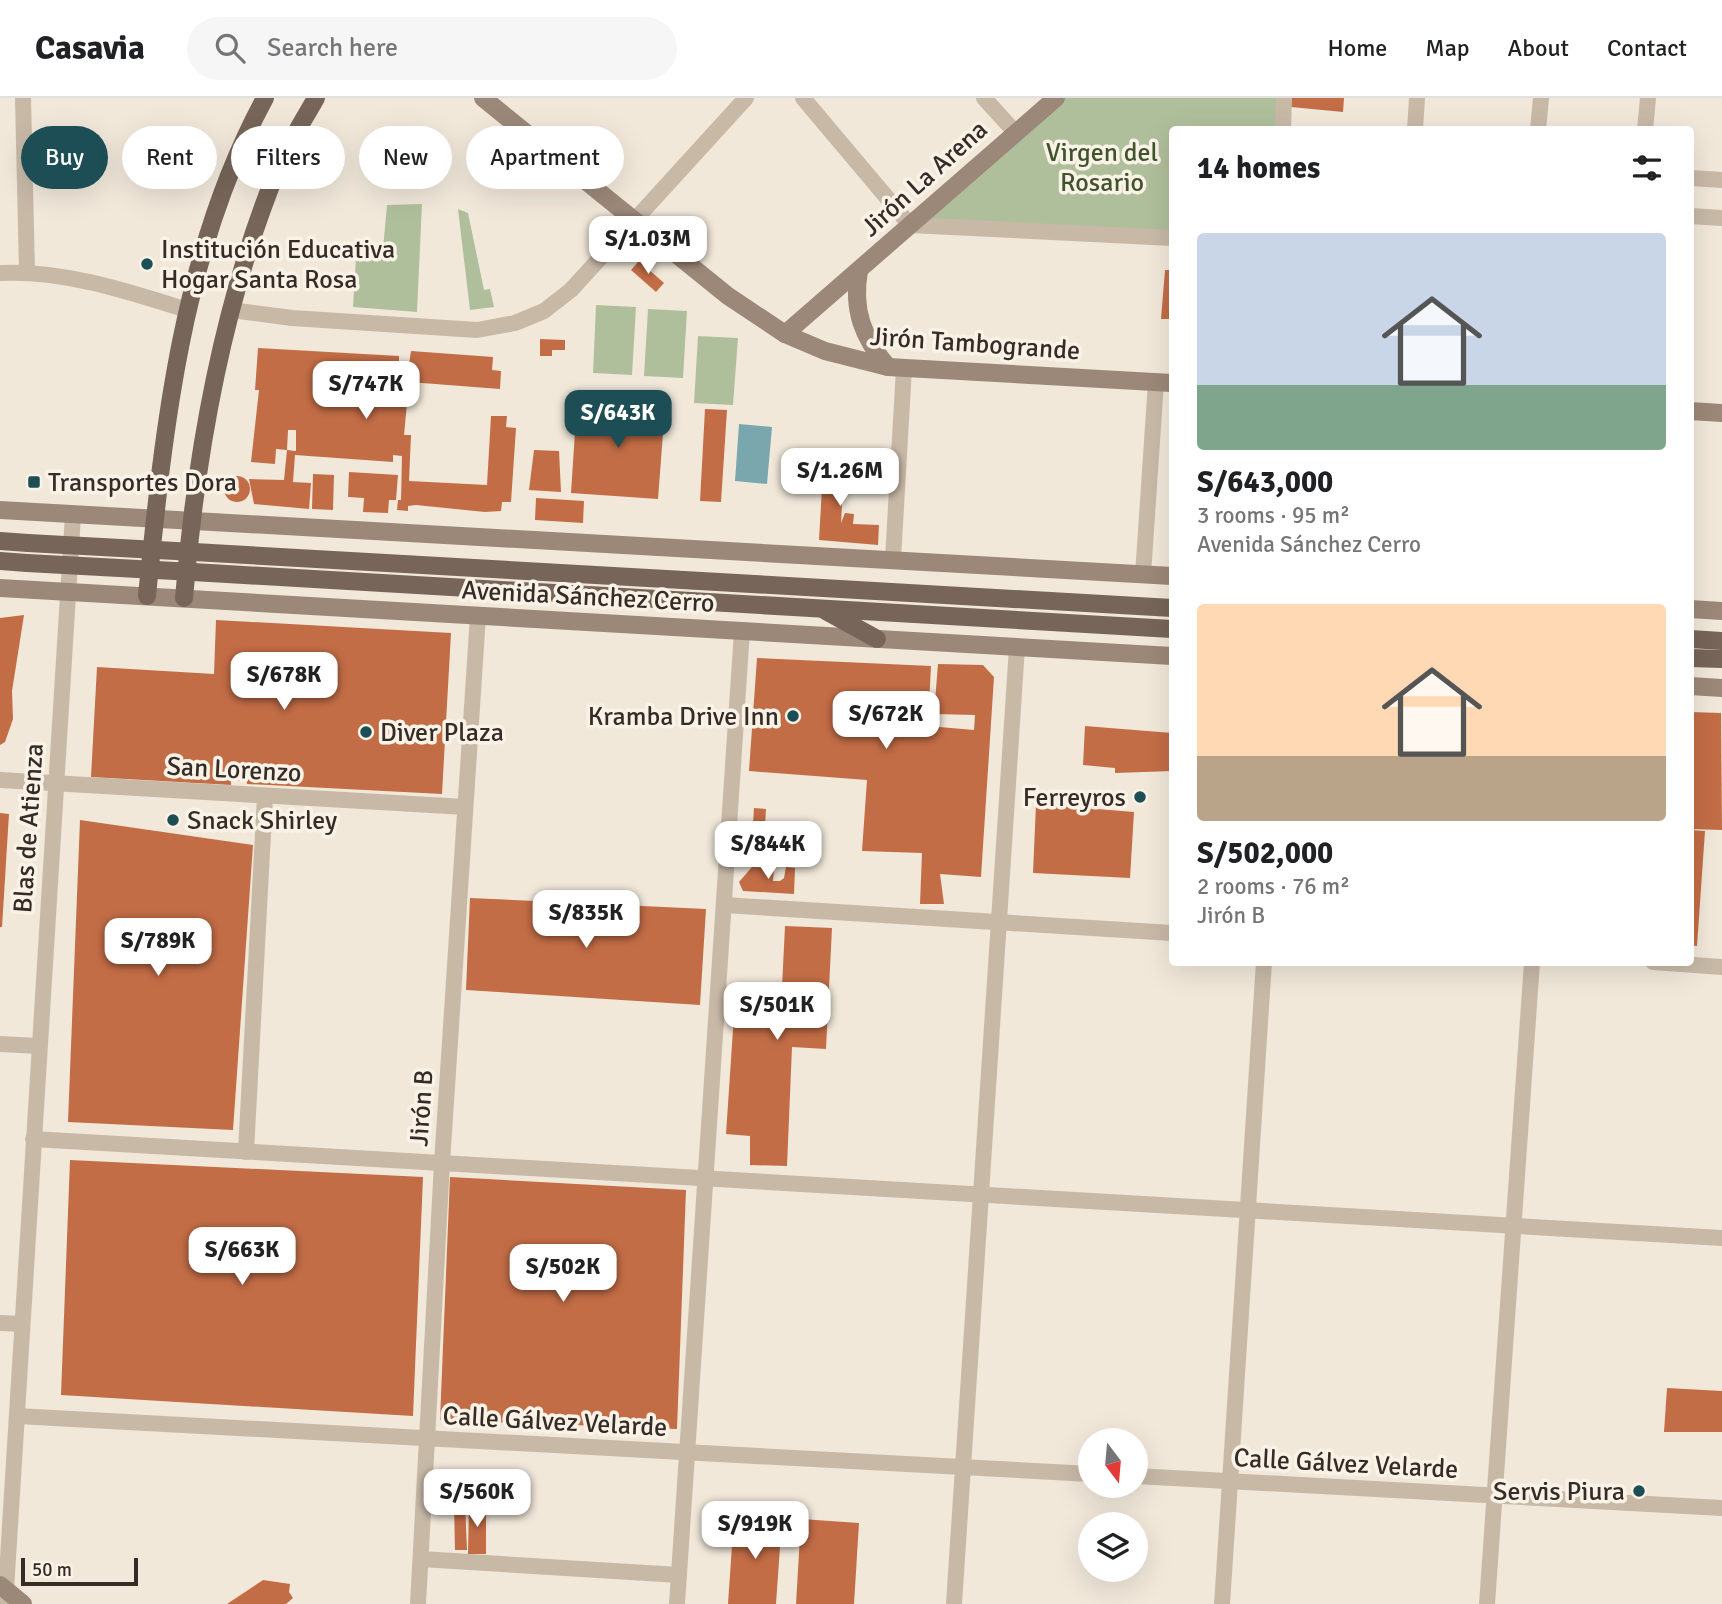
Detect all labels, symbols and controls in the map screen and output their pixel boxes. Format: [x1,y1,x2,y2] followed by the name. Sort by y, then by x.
[187,17,677,80] search box
[35,28,145,69] text: Casavia
[211,29,249,67] icon: search
[267,32,398,64] text: Search here
[1327,33,1387,63] text: Home
[1425,33,1470,63] text: Map
[1508,33,1569,63] text: About
[1607,33,1687,63] text: Contact
[855,114,994,244] street label: Jirón La Arena
[21,126,108,189] chip: Buy
[122,126,217,189] chip: Rent
[231,126,345,189] chip: Filters
[359,126,452,189] chip: New
[466,126,624,189] chip: Apartment
[1046,137,1158,199] park label: Virgen del Rosario
[1628,149,1666,187] icon: filters
[1197,150,1320,187] text: 14 homes
[583,216,713,276] pin: S/1.03M
[605,224,691,253] text: S/1.03M
[161,234,395,296] place label: Institución Educativa Hogar Santa Rosa
[139,256,155,272] marker: Institución Educativa Hogar Santa Rosa
[1369,278,1495,404] icon: home
[869,321,1081,367] street label: Jirón Tambogrande
[309,362,423,421] pin: S/747K
[329,369,403,398] text: S/747K
[561,390,675,450] pin: S/643K
[581,398,655,427] text: S/643K
[775,448,905,508] pin: S/1.26M
[797,456,883,485] text: S/1.26M
[1197,464,1333,501] text: S/643,000
[48,467,237,499] place label: Transportes Dora
[26,474,42,490] marker: Transportes Dora
[1197,501,1350,530] text: 3 rooms · 95 m²
[1197,530,1421,559] text: Avenida Sánchez Cerro
[461,574,715,620] street label: Avenida Sánchez Cerro
[1369,649,1495,775] icon: home
[227,652,341,712] pin: S/678K
[247,660,321,689] text: S/678K
[829,692,943,751] pin: S/672K
[849,699,923,728] text: S/672K
[588,701,779,733] place label: Kramba Drive Inn
[785,708,801,724] marker: Kramba Drive Inn
[380,717,504,749] place label: Diver Plaza
[358,724,374,740] marker: Diver Plaza
[7,742,51,914] street label: Blas de Atienza
[166,750,302,790] street label: San Lorenzo
[1023,782,1126,814] place label: Ferreyros
[1132,789,1148,805] marker: Ferreyros
[187,805,337,837] place label: Snack Shirley
[165,812,181,828] marker: Snack Shirley
[711,822,825,881] pin: S/844K
[731,829,805,858] text: S/844K
[1197,835,1333,872] text: S/502,000
[1197,872,1350,901] text: 2 rooms · 76 m²
[529,890,643,950] pin: S/835K
[549,898,623,927] text: S/835K
[1197,901,1265,930] text: Jirón B
[101,918,215,978] pin: S/789K
[121,926,195,955] text: S/789K
[720,982,834,1042] pin: S/501K
[740,990,814,1019] text: S/501K
[403,1069,441,1148] street label: Jirón B
[185,1228,299,1287] pin: S/663K
[205,1235,279,1264] text: S/663K
[506,1244,620,1304] pin: S/502K
[526,1252,600,1281] text: S/502K
[442,1400,668,1444] street label: Calle Gálvez Velarde
[1078,1428,1148,1498] north arrow
[1078,1428,1148,1582] map controls
[1233,1442,1459,1486] street label: Calle Gálvez Velarde
[420,1470,534,1529] pin: S/560K
[1493,1476,1625,1508] place label: Servis Piura
[440,1477,514,1506] text: S/560K
[1631,1483,1647,1499] marker: Servis Piura
[698,1502,812,1561] pin: S/919K
[718,1509,792,1538] text: S/919K
[1078,1512,1148,1582] button: layers
[21,1555,138,1587] scale bar
[32,1558,72,1582] text: 50 m

